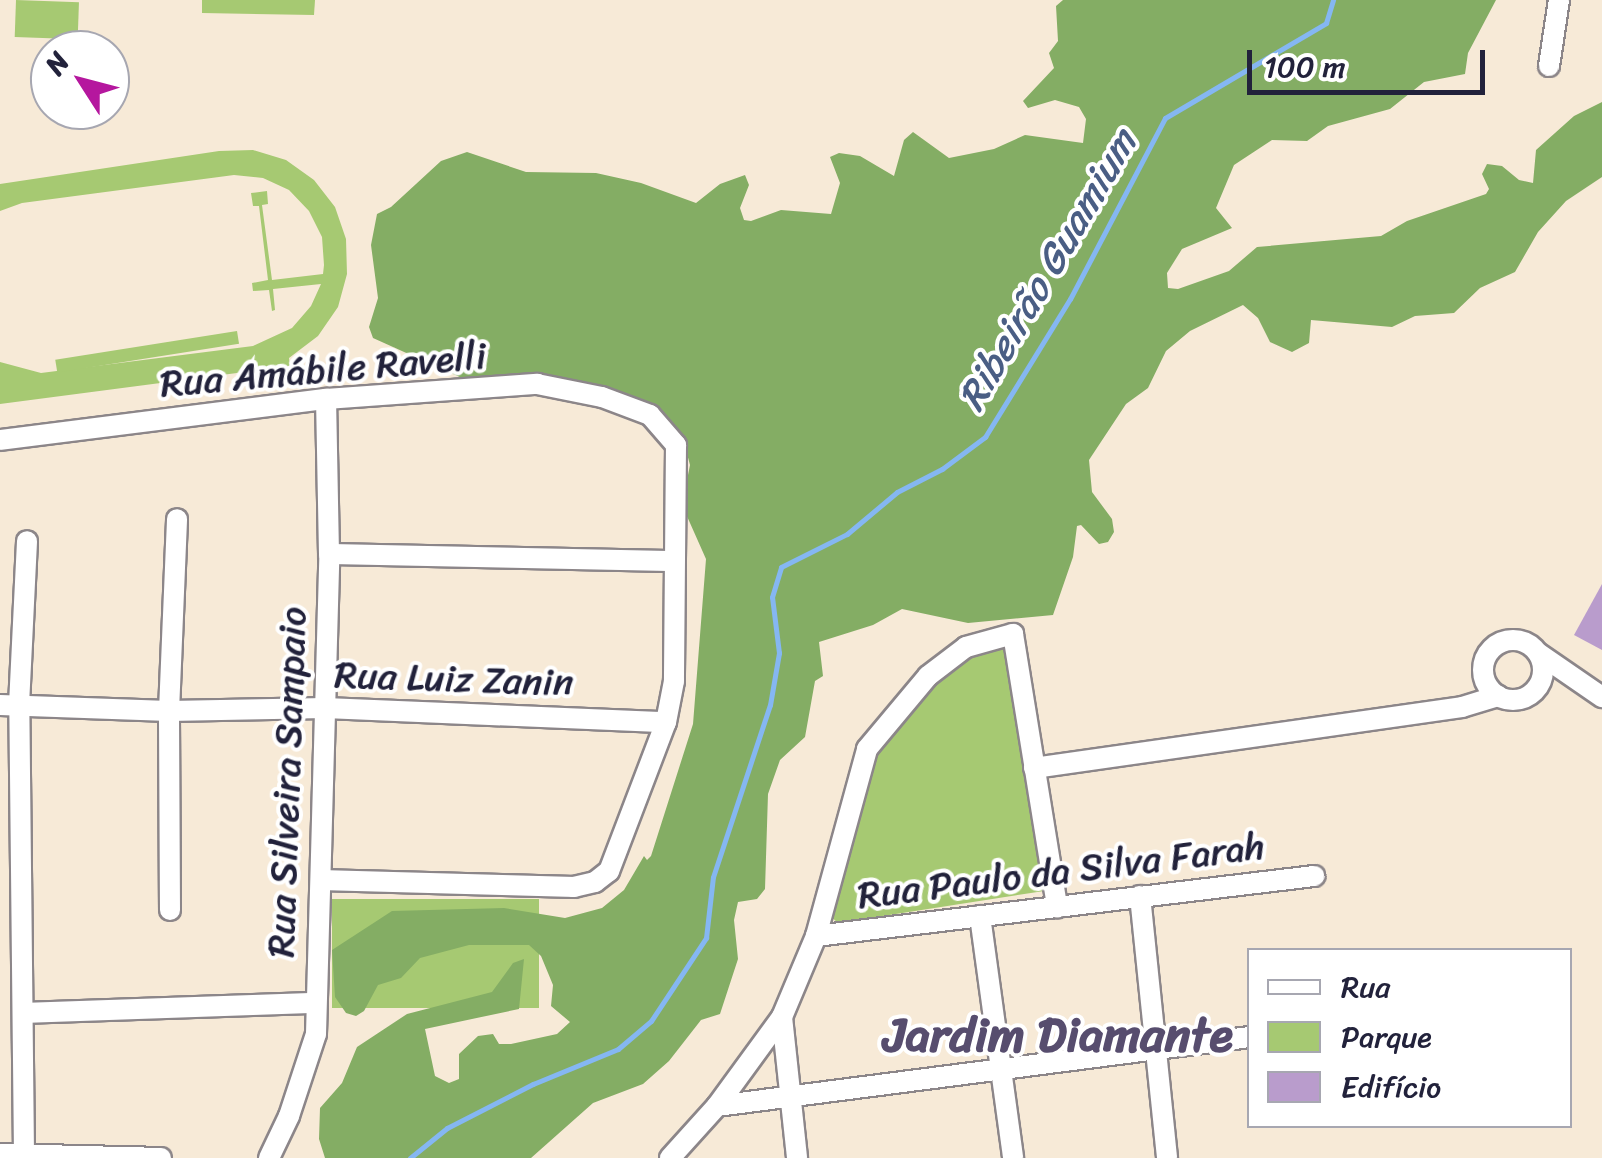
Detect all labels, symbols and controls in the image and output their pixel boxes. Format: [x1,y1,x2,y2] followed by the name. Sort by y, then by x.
[30,30,130,130] north arrow
[1252,30,1490,92] scale bar
[1264,40,1346,94] text: 100 m
[31,41,82,85] text: N
[947,121,1147,419] water label: Ribeirão Guamium
[158,333,488,407] street label: Rua Amábile Ravelli
[258,606,316,958] street label: Rua Silveira Sampaio
[333,652,575,706] street label: Rua Luiz Zanin
[855,823,1267,919] street label: Rua Paulo da Silva Farah
[1247,948,1572,1128] legend
[1341,960,1390,1014] text: Rua
[882,1006,1234,1064] district label: Jardim Diamante
[1341,1010,1432,1064] text: Parque
[1341,1060,1441,1114] text: Edifício

